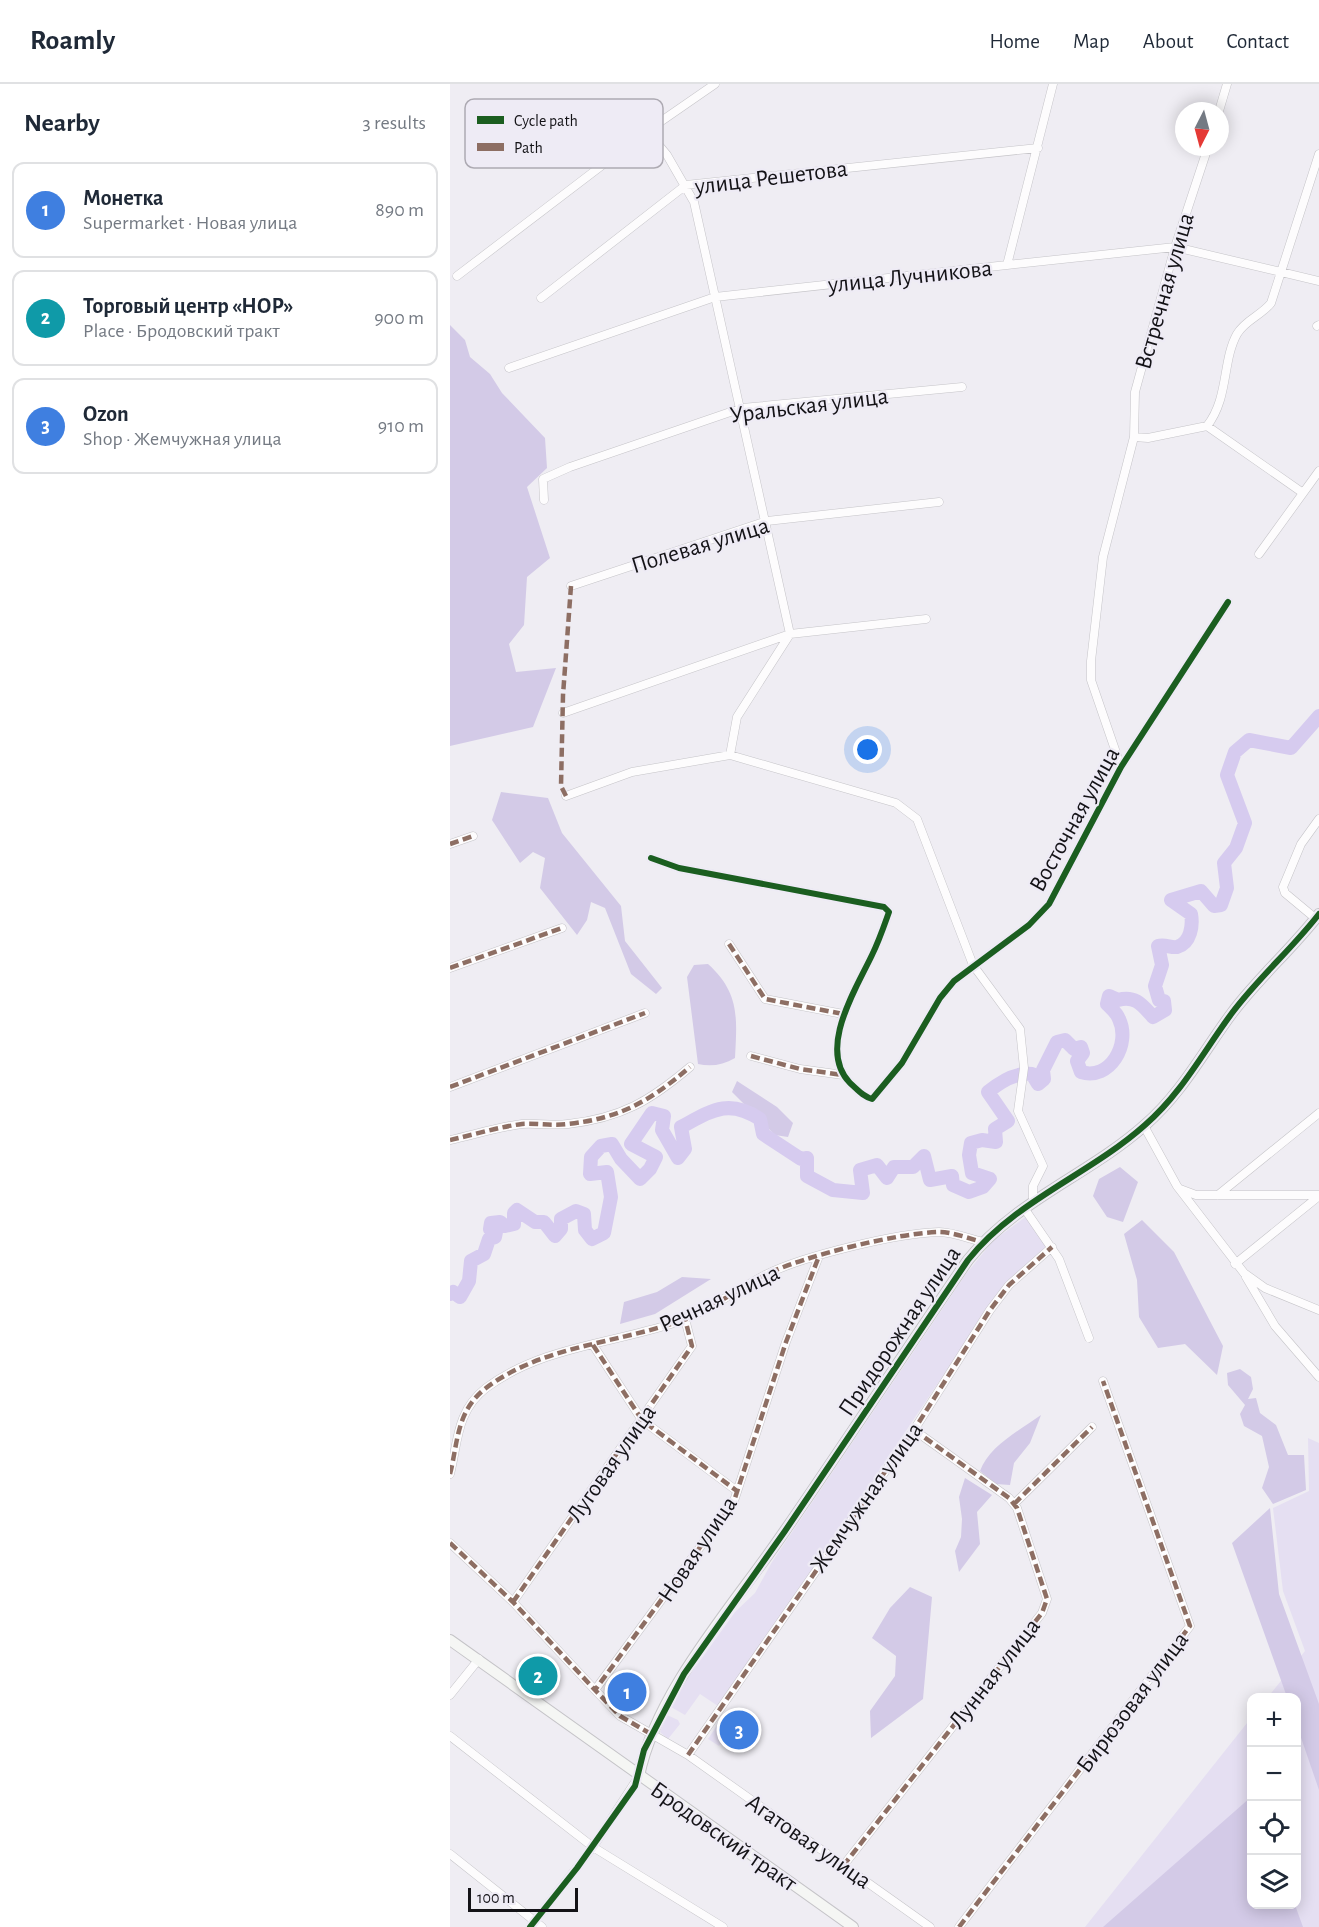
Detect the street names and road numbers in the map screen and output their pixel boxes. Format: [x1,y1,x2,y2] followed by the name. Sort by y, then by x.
[692,157,849,199] street label: улица Решетова
[1131,210,1199,372] street label: Встречная улица
[826,256,993,298] street label: улица Лучникова
[728,384,890,428] street label: Уральская улица
[628,514,772,578] street label: Полевая улица
[1025,743,1125,896] street label: Восточная улица
[834,1242,965,1421] street label: Придорожная улица
[656,1261,783,1337] street label: Речная улица
[563,1401,661,1527] street label: Луговая улица
[806,1418,928,1577] street label: Жемчужная улица
[654,1492,742,1607] street label: Новая улица
[945,1614,1045,1733] street label: Лунная улица
[1072,1628,1193,1777] street label: Бирюзовая улица
[646,1777,801,1896] street label: Бродовский тракт
[741,1790,875,1894] street label: Агатовая улица

